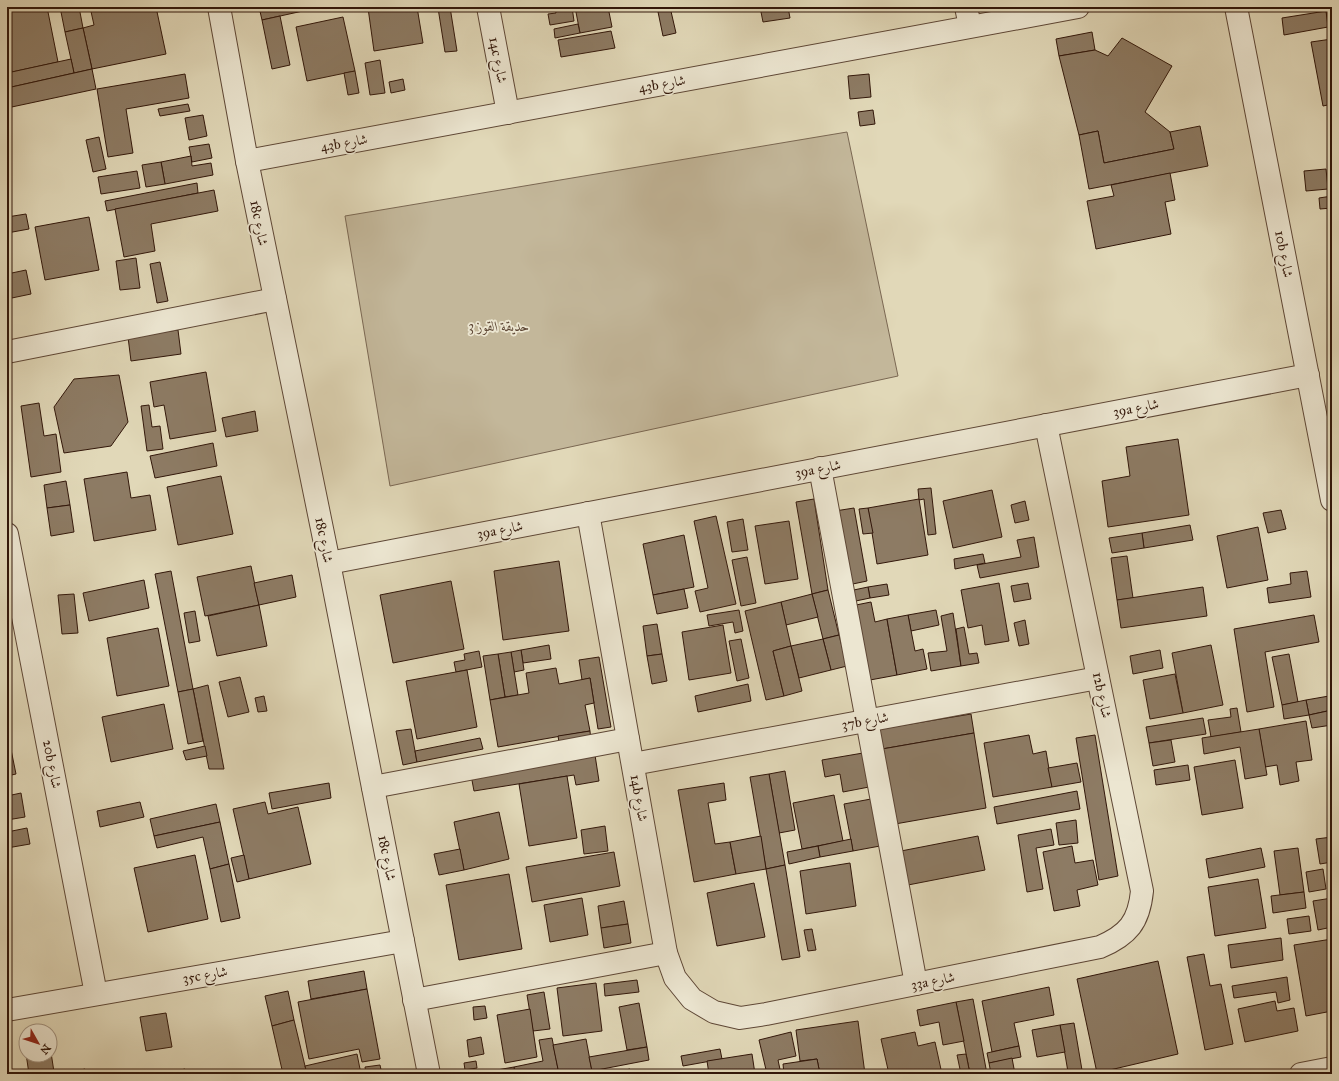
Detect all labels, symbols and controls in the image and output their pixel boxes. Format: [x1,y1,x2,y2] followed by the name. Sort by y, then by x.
[482,36,511,85] street label: 14c شارع
[637,71,687,99] street label: 43b شارع
[319,130,369,158] street label: 43b شارع
[243,199,272,248] street label: 18c شارع
[1268,229,1297,280] street label: 10b شارع
[468,318,530,335] park label: حديقة القوز 3
[1112,395,1161,424] street label: 39a شارع
[794,456,843,485] street label: 39a شارع
[308,516,337,565] street label: 18c شارع
[476,517,525,546] street label: 39a شارع
[1086,670,1115,720] street label: 12b شارع
[840,709,890,736] street label: 37b شارع
[36,738,65,790] street label: 20b شارع
[624,773,651,823] street label: 14b شارع
[371,834,400,883] street label: 18c شارع
[181,963,229,990] street label: 35c شارع
[910,968,957,997] street label: 33a شارع
[18,1023,58,1063] north arrow
[37,1041,53,1057] text: N

